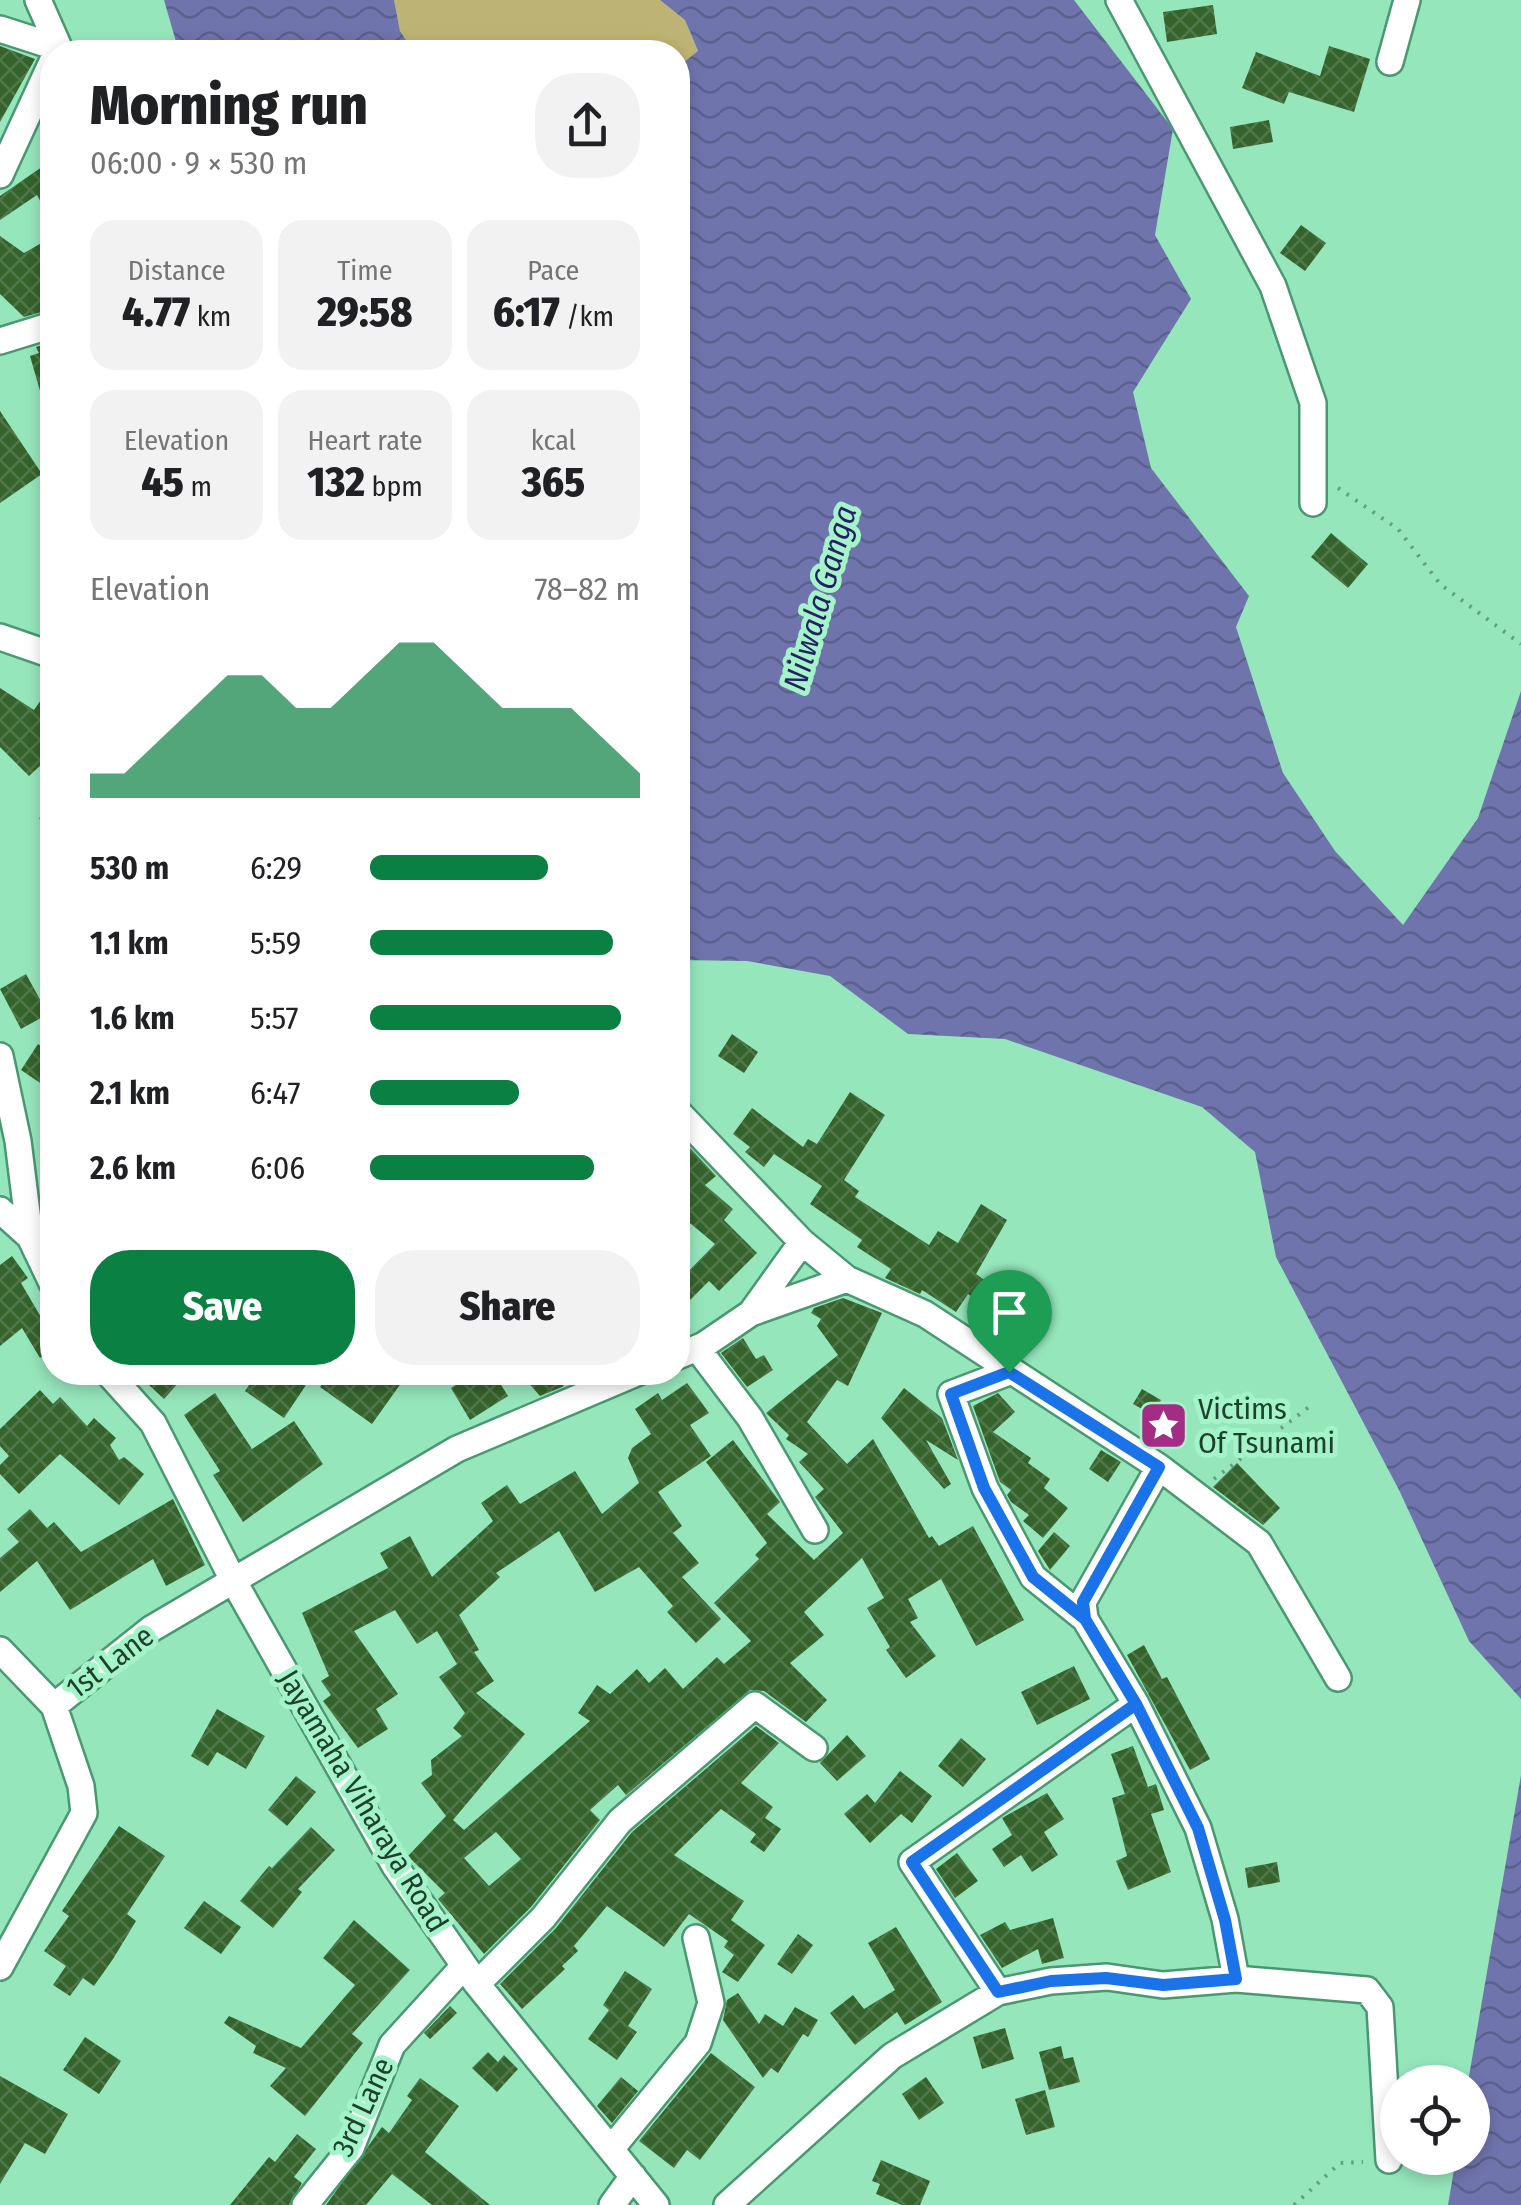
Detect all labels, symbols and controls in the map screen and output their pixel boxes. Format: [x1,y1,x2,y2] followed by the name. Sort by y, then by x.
[90,73,368,139] text: Morning run
[535,73,640,178] button: share
[90,144,307,182] text: 06:00 · 9 × 530 m
[128,254,226,287] text: Distance
[337,254,393,287] text: Time
[527,254,579,287] text: Pace
[122,287,190,337] text: 4.77
[317,287,413,337] text: 29:58
[493,287,560,337] text: 6:17
[190,300,231,333] text: km
[560,300,614,333] text: /km
[124,424,229,457] text: Elevation
[308,424,422,457] text: Heart rate
[531,424,576,457] text: kcal
[141,457,184,507] text: 45
[307,457,365,507] text: 132
[522,457,585,507] text: 365
[184,470,212,503] text: m
[365,470,423,503] text: bpm
[775,501,865,695] water label: Nilwala Ganga
[90,570,210,608] text: Elevation
[534,570,640,608] text: 78–82 m
[90,849,169,887] text: 530 m
[250,849,302,887] text: 6:29
[90,924,169,962] text: 1.1 km
[250,924,301,962] text: 5:59
[90,999,175,1037] text: 1.6 km
[250,999,299,1037] text: 5:57
[90,1074,170,1112] text: 2.1 km
[250,1074,300,1112] text: 6:47
[90,1149,176,1187] text: 2.6 km
[250,1149,305,1187] text: 6:06
[90,1250,355,1365] button: Save
[375,1250,640,1365] button: Share
[967,1270,1052,1373] pin
[982,1285,1037,1340] icon: arrive
[1198,1391,1335,1461] place label: Victims Of Tsunami
[1137,1400,1189,1452] place icon: Victims Of Tsunami
[59,1618,161,1706] street label: 1st Lane
[270,1663,456,1939] street label: Jayamaha Viharaya Road
[325,2052,401,2162] street label: 3rd Lane
[1380,2065,1490,2175] map controls
[1380,2065,1490,2175] button: locate

